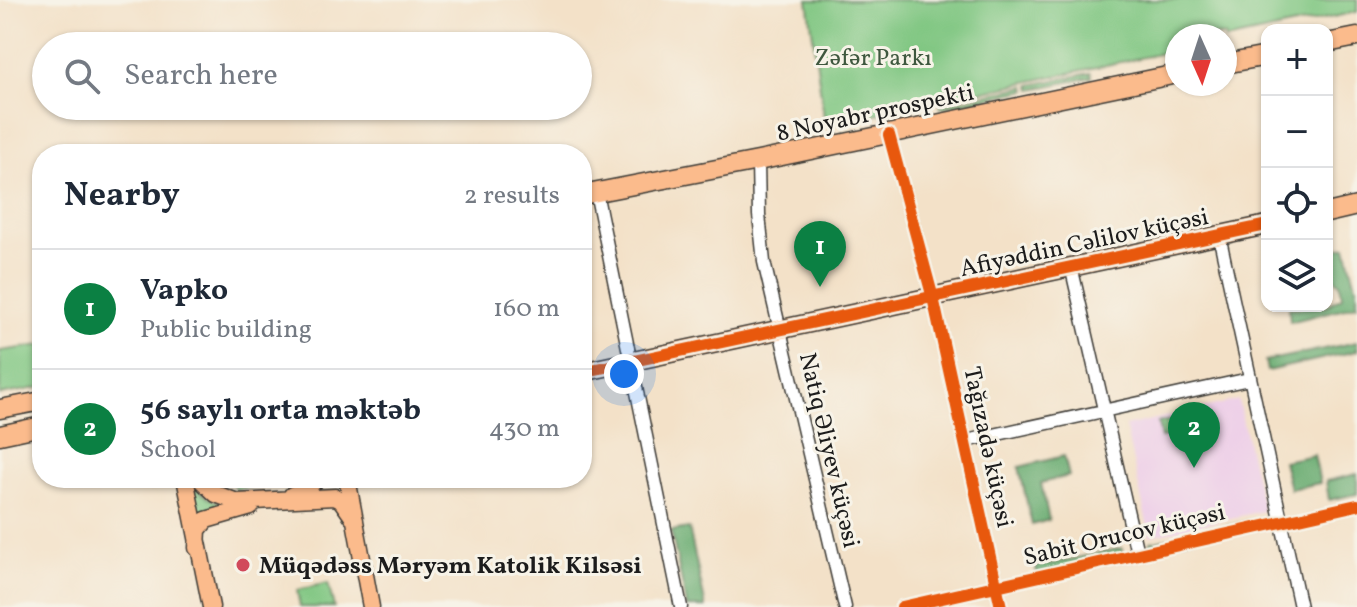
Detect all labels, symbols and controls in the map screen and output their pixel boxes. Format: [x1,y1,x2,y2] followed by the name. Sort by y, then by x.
[1165,24,1237,96] north arrow
[1261,24,1333,312] map controls
[1261,24,1333,96] button: +
[32,32,592,120] search box
[814,42,932,76] park label: Zəfər Parkı
[60,54,104,98] icon: search
[124,55,278,97] text: Search here
[774,76,977,151] street label: 8 Noyabr prospekti
[1261,96,1333,168] button: −
[1261,168,1333,240] button: locate
[64,173,180,220] text: Nearby
[464,178,560,214] text: 2 results
[957,201,1212,287] street label: Afiyəddin Cəlilov küçəsi
[794,221,846,287] pin: 1
[1261,240,1333,312] button: layers
[140,270,228,312] text: Vapko
[85,291,95,327] text: 1
[493,291,560,327] text: 160 m
[140,312,312,348] text: Public building
[789,350,867,551] street label: Natiq Əliyev küçəsi
[604,354,644,394] your location
[953,364,1021,531] street label: Tağızadə küçəsi
[140,390,421,432] text: 56 saylı orta məktəb
[1168,402,1220,468] pin: 2
[83,411,97,447] text: 2
[489,411,560,447] text: 430 m
[140,432,216,468] text: School
[1020,496,1229,576] street label: Sabit Orucov küçəsi
[259,550,642,584] place label: Müqədəss Məryəm Katolik Kilsəsi
[234,556,252,574] marker: Müqədəss Məryəm Katolik Kilsəsi

